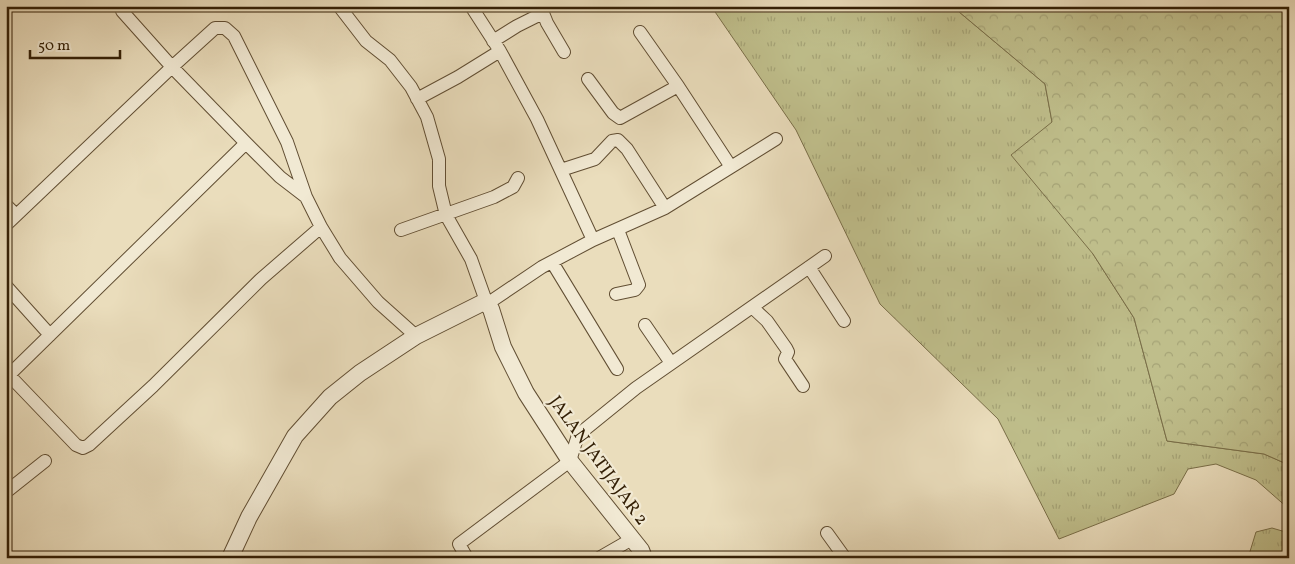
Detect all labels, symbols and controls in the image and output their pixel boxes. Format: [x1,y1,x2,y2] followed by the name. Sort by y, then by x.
[30,28,120,60] scale bar
[38,36,70,57] text: 50 m
[542,391,653,531] street label: JALAN JATIJAJAR 2

